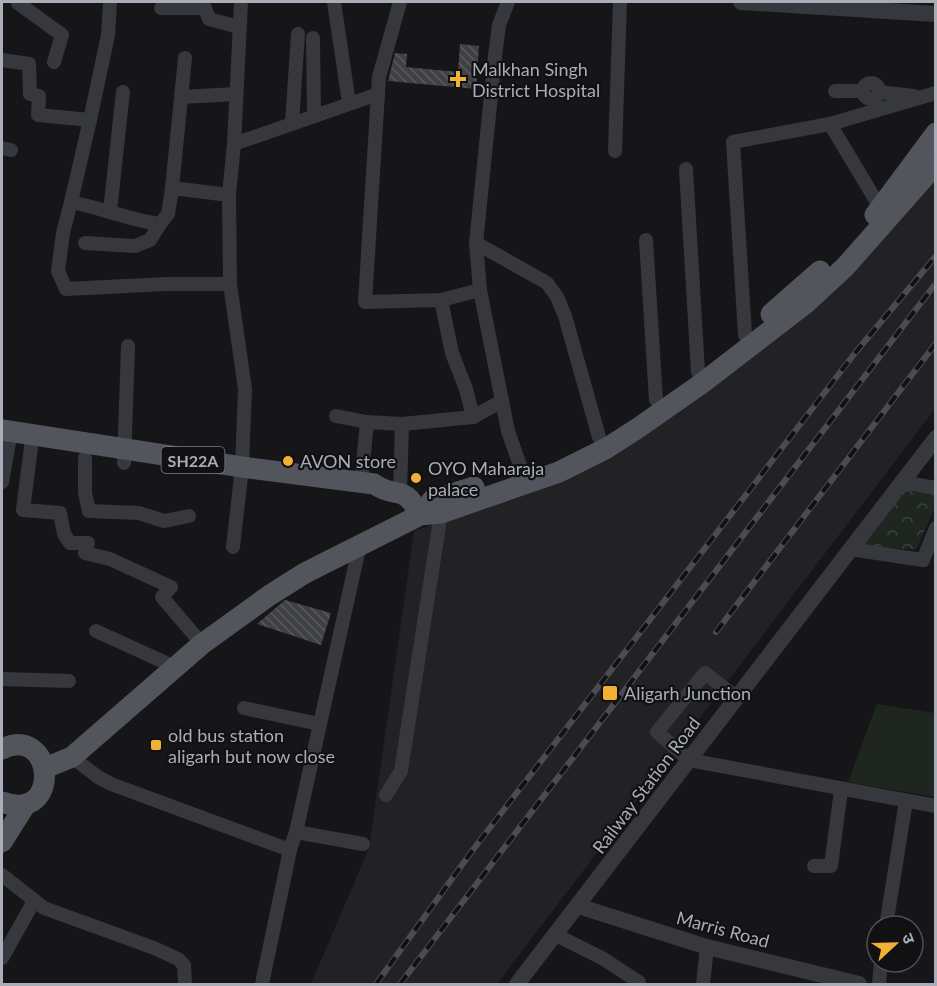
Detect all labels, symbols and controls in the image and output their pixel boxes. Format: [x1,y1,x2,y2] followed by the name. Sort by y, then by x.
[472,58,600,101] place label: Malkhan Singh District Hospital
[449,70,467,88] marker: Malkhan Singh District Hospital
[162,447,224,473] road number: SH22A
[300,450,396,472] place label: AVON store
[281,454,295,468] marker: AVON store
[428,457,544,500] place label: OYO Maharaja palace
[409,471,423,485] marker: OYO Maharaja palace
[624,682,751,704] place label: Aligarh Junction
[601,684,619,702] marker: Aligarh Junction
[587,712,705,858] street label: Railway Station Road
[168,724,335,767] place label: old bus station aligarh but now close
[149,738,163,752] marker: old bus station aligarh but now close
[674,906,772,952] street label: Marris Road
[865,914,925,974] north arrow
[899,930,920,947] text: उ

